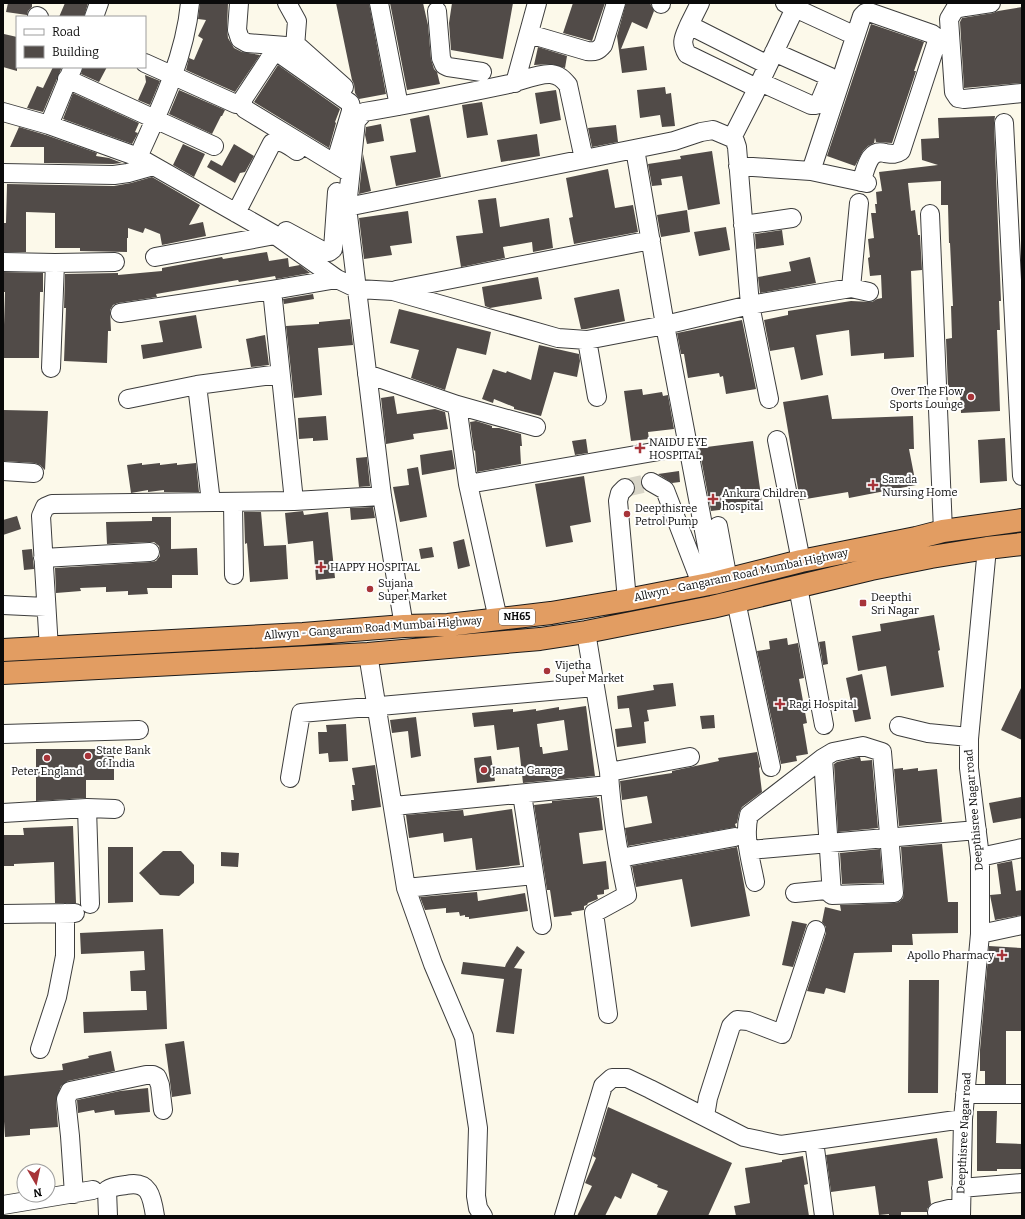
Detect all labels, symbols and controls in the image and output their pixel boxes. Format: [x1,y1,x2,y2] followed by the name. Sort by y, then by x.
[16,16,146,68] legend
[52,25,80,39] text: Road
[52,45,99,59] text: Building
[890,385,963,411] place label: Over The Flow Sports Lounge
[966,392,976,402] marker: Over The Flow Sports Lounge
[649,436,707,462] place label: NAIDU EYE HOSPITAL
[634,442,646,454] marker: NAIDU EYE HOSPITAL
[882,473,958,499] place label: Sarada Nursing Home
[867,479,879,491] marker: Sarada Nursing Home
[722,487,806,513] place label: Ankura Children hospital
[707,493,719,505] marker: Ankura Children hospital
[635,502,698,528] place label: Deepthisree Petrol Pump
[622,509,632,519] marker: Deepthisree Petrol Pump
[633,546,850,604] street label: Allwyn - Gangaram Road Mumbai Highway
[315,561,327,573] marker: HAPPY HOSPITAL
[330,561,420,574] place label: HAPPY HOSPITAL
[378,577,447,603] place label: Sujana Super Market
[365,584,375,594] marker: Sujana Super Market
[871,591,919,617] place label: Deepthi Sri Nagar
[858,598,868,608] marker: Deepthi Sri Nagar
[499,609,535,625] road number: NH65
[263,614,483,642] street label: Allwyn - Gangaram Road Mumbai Highway
[555,659,624,685] place label: Vijetha Super Market
[542,666,552,676] marker: Vijetha Super Market
[774,698,786,710] marker: Ragi Hospital
[789,698,857,711] place label: Ragi Hospital
[96,744,151,770] place label: State Bank of India
[962,748,986,871] street label: Deepthisree Nagar road
[83,751,93,761] marker: State Bank of India
[42,753,52,763] marker: Peter England
[491,764,563,777] place label: Janata Garage
[11,765,83,778] place label: Peter England
[479,765,489,775] marker: Janata Garage
[907,949,994,962] place label: Apollo Pharmacy
[997,950,1007,960] marker: Apollo Pharmacy
[954,1071,974,1194] street label: Deepthisree Nagar road
[16,1163,56,1203] north arrow
[32,1185,43,1200] text: N

